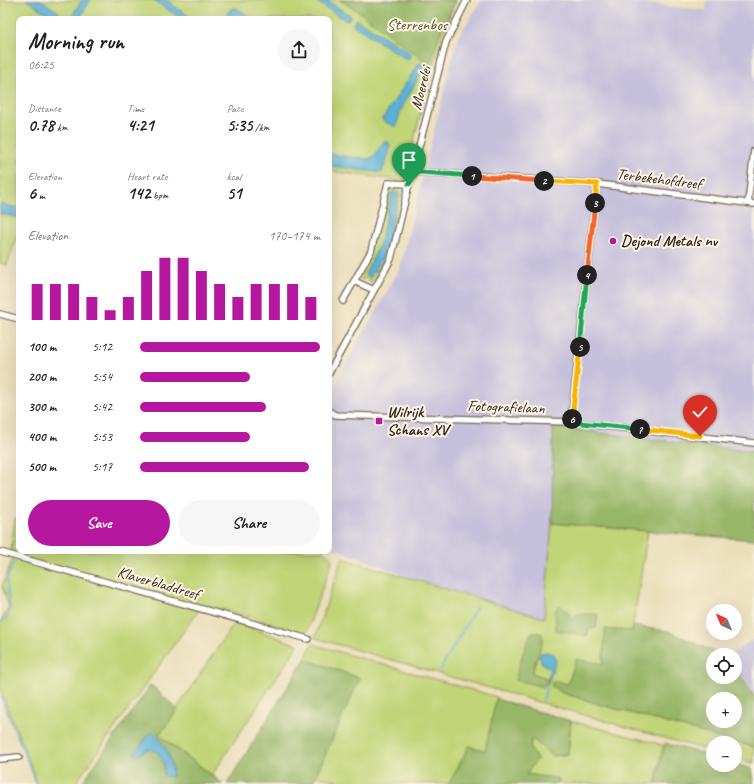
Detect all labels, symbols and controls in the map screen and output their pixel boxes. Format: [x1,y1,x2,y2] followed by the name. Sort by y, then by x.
[387,15,449,35] park label: Sterrenbos
[28,28,124,56] text: Morning run
[278,29,320,71] button: share
[28,57,54,73] text: 06:25
[406,62,437,112] street label: Moerelei
[28,101,61,115] text: Distance
[127,101,144,115] text: Time
[227,101,244,115] text: Pace
[28,115,54,136] text: 0.78
[127,115,154,136] text: 4:21
[227,115,252,136] text: 5:35
[54,120,68,134] text: km
[252,120,269,134] text: /km
[392,143,426,184] pin
[398,149,420,171] icon: arrive
[616,164,706,195] street label: Terbekehofdreef
[462,166,482,186] pin: 1
[28,169,62,183] text: Elevation
[127,169,167,183] text: Heart rate
[227,169,241,183] text: kcal
[470,169,474,183] text: 1
[534,171,554,191] pin: 2
[542,174,546,188] text: 2
[28,183,36,204] text: 6
[127,183,150,204] text: 142
[227,183,242,204] text: 51
[36,188,45,202] text: m
[150,188,168,202] text: bpm
[585,193,605,213] pin: 3
[593,196,597,210] text: 3
[28,228,68,244] text: Elevation
[269,228,320,244] text: 170–174 m
[621,231,719,251] place label: Dejond Metals nv
[608,236,618,246] marker: Dejond Metals nv
[577,265,597,285] pin: 4
[585,268,589,282] text: 4
[570,337,590,357] pin: 5
[28,339,56,355] text: 100 m
[92,339,112,355] text: 5:12
[578,340,582,354] text: 5
[28,369,56,385] text: 200 m
[92,369,112,385] text: 5:54
[683,395,717,436] pin
[467,396,546,418] street label: Fotografielaan
[28,399,56,415] text: 300 m
[92,399,112,415] text: 5:42
[689,401,711,423] icon: check
[387,402,452,440] place label: Wilrijk Schans XV
[562,409,582,429] pin: 6
[569,412,575,426] text: 6
[374,416,384,426] marker: Wilrijk Schans XV
[630,419,650,439] pin: 7
[638,422,642,436] text: 7
[28,429,56,445] text: 400 m
[92,429,112,445] text: 5:53
[28,459,56,475] text: 500 m
[92,459,112,475] text: 5:17
[28,500,170,546] button: Save
[178,500,320,546] button: Share
[115,562,205,605] street label: Klaverbladdreef
[706,604,742,640] north arrow
[706,604,742,772] map controls
[706,648,742,684] button: locate
[706,692,742,728] button: +
[706,736,742,772] button: −

